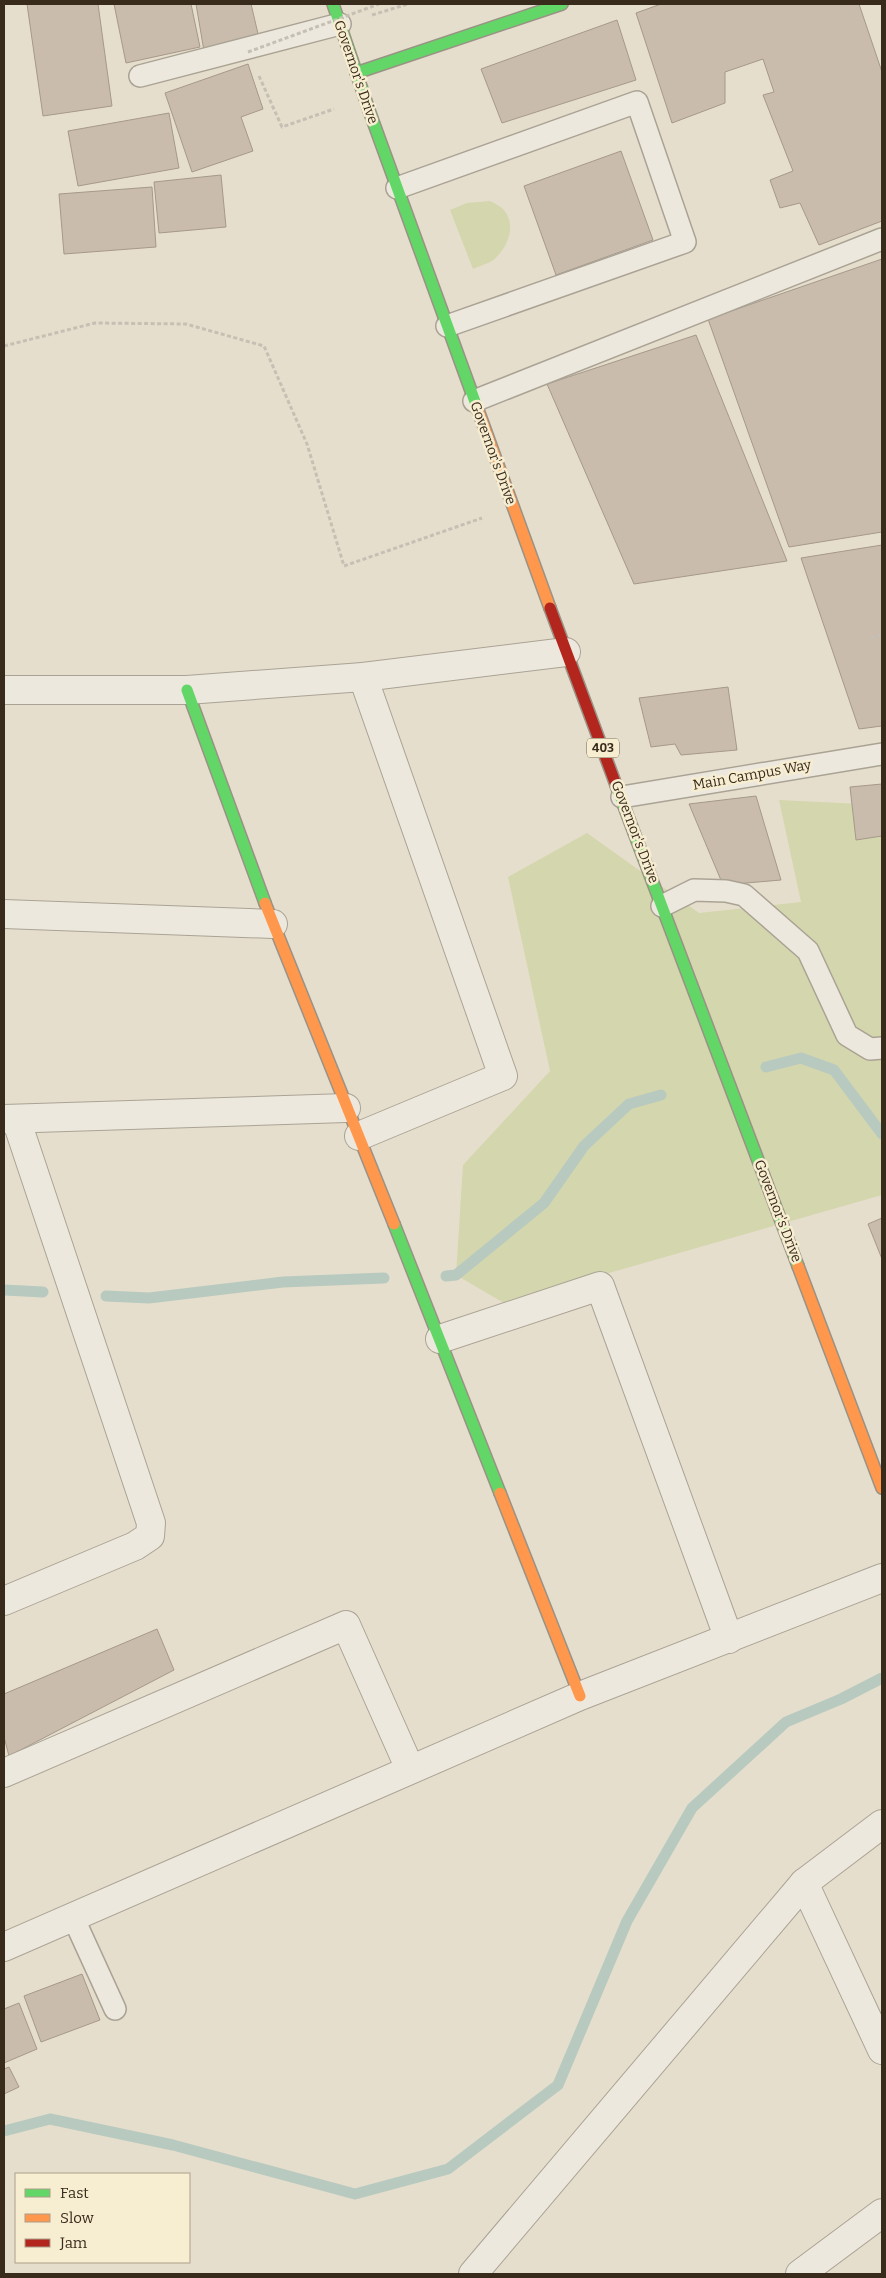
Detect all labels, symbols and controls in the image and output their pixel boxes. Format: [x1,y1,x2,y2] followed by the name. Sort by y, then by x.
[330,18,382,126] street label: Governor's Drive
[466,399,520,507] street label: Governor's Drive
[587,738,619,758] road number: 403
[692,756,813,794] street label: Main Campus Way
[608,778,662,886] street label: Governor's Drive
[751,1157,805,1265] street label: Governor's Drive
[15,2173,190,2263] legend
[60,2184,89,2202] text: Fast
[60,2209,95,2227] text: Slow
[59,2234,88,2252] text: Jam

